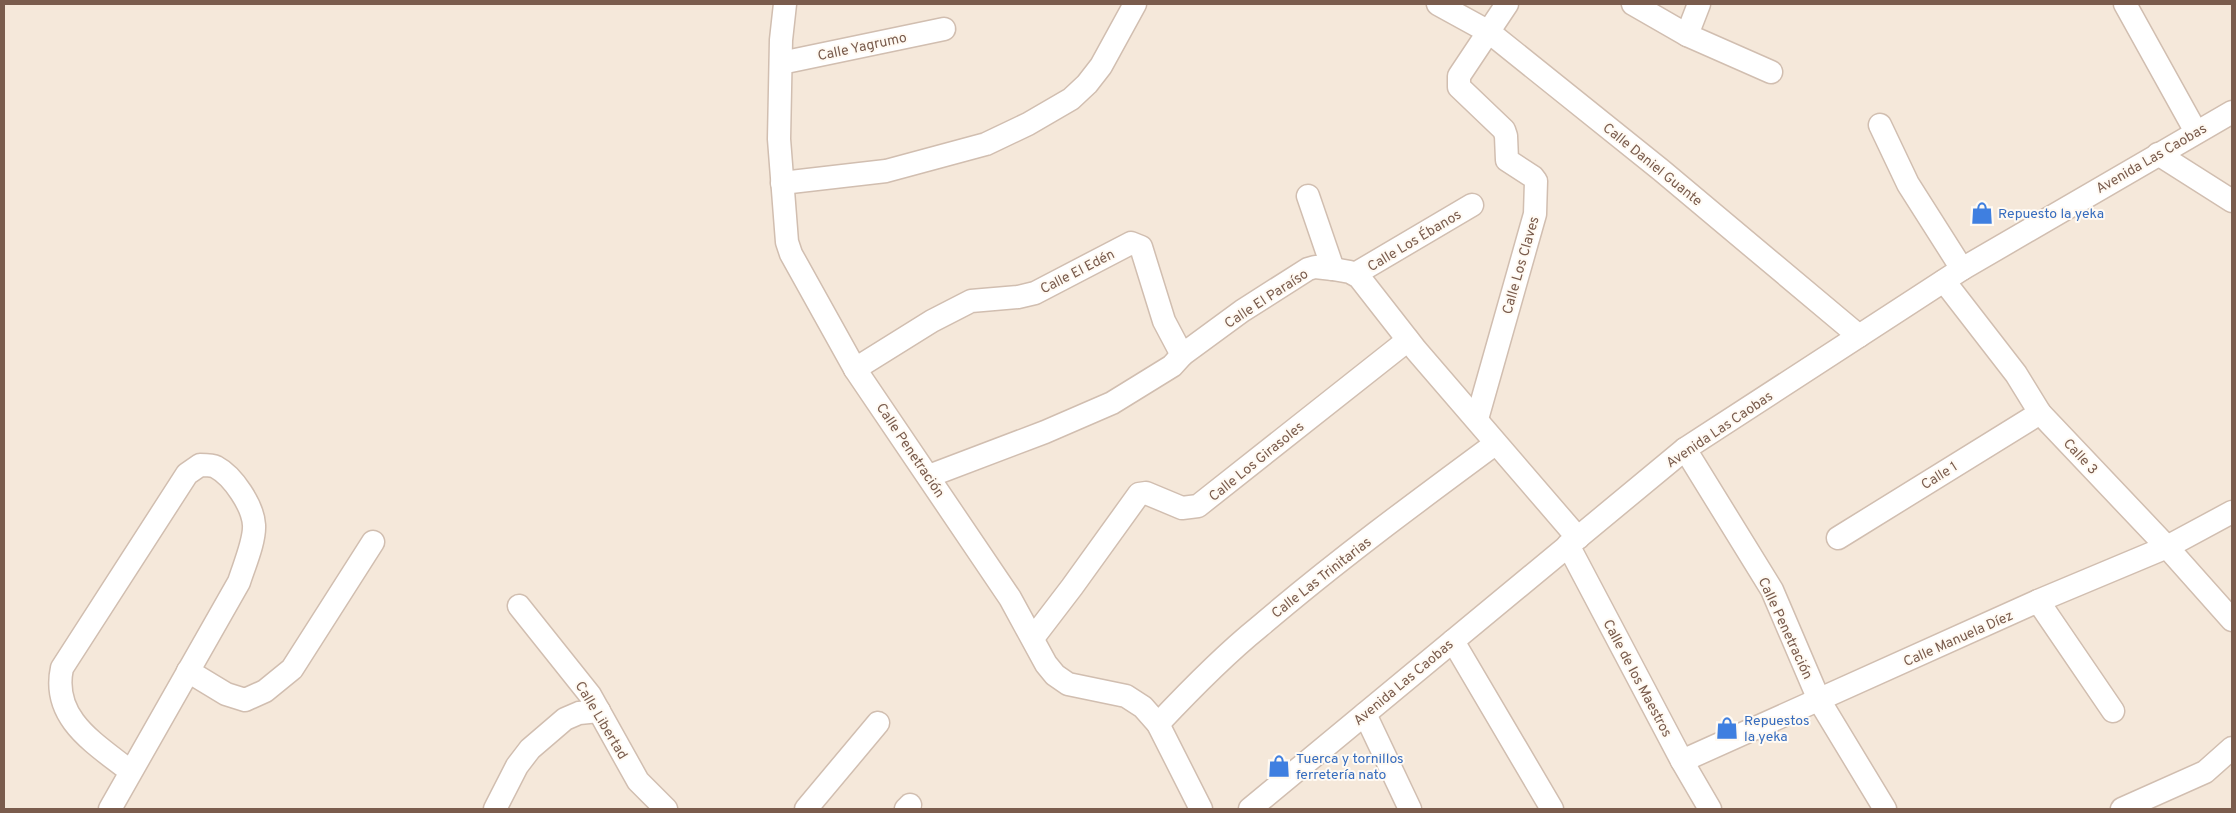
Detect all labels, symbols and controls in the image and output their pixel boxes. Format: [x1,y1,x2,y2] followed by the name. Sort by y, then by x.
[816,30,909,65] street label: Calle Yagrumo
[1599,120,1705,210] street label: Calle Daniel Guante
[2093,121,2210,198] street label: Avenida Las Caobas
[1969,200,1995,226] shop icon: Repuesto la yeka
[1364,206,1465,276] street label: Calle Los Ébanos
[1998,206,2104,223] place label: Repuesto la yeka
[1499,214,1544,316] street label: Calle Los Claves
[1038,246,1118,298] street label: Calle El Edén
[1222,266,1312,333] street label: Calle El Paraíso
[1663,388,1776,472] street label: Avenida Las Caobas
[872,400,948,501] street label: Calle Penetración
[1206,419,1308,506] street label: Calle Los Girasoles
[2059,435,2101,479] street label: Calle 3
[1918,459,1961,494] street label: Calle 1
[1269,534,1375,622] street label: Calle Las Trinitarias
[1754,575,1816,682] street label: Calle Penetración
[1901,608,2016,671] street label: Calle Manuela Díez
[1598,617,1675,740] street label: Calle de los Maestros
[1351,636,1457,730] street label: Avenida Las Caobas
[571,679,631,763] street label: Calle Libertad
[1744,713,1810,746] place label: Repuestos la yeka
[1714,715,1740,741] shop icon: Repuestos la yeka
[1296,751,1404,784] place label: Tuerca y tornillos ferretería nato
[1266,753,1292,779] shop icon: Tuerca y tornillos ferretería nato

